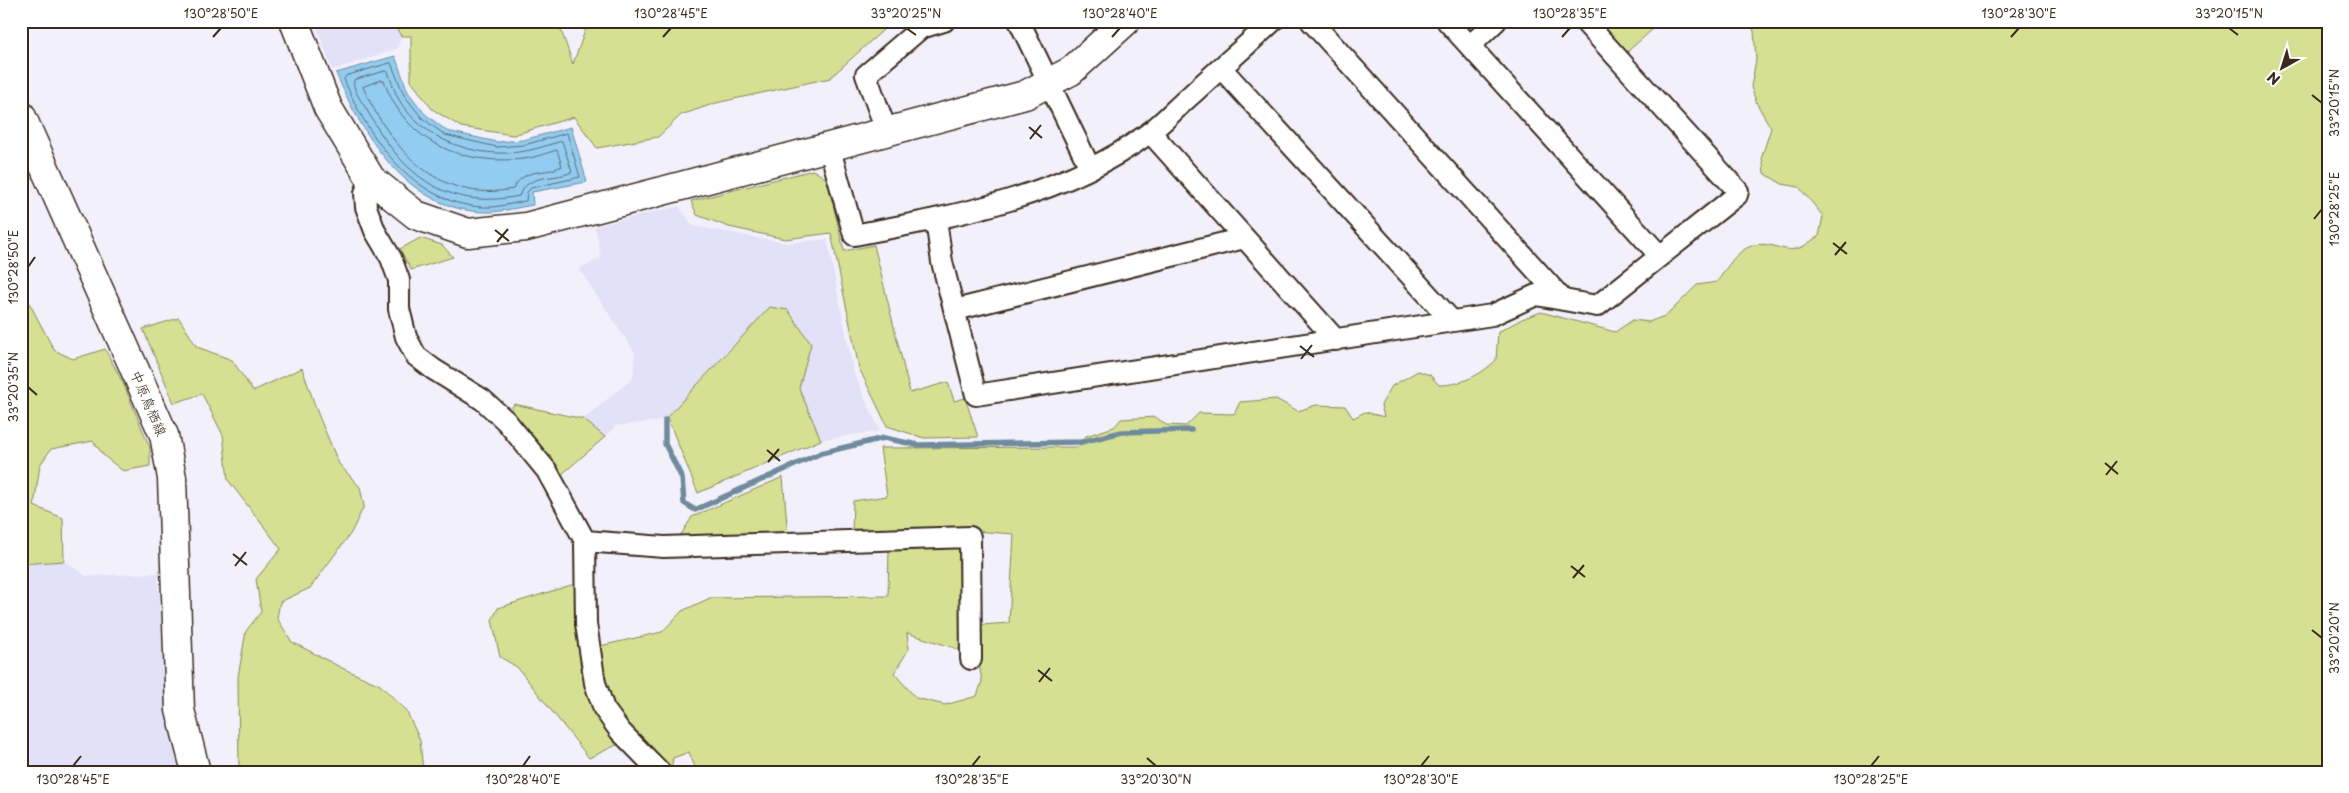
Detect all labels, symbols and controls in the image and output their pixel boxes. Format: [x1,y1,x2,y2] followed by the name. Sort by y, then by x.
[184,4,258,22] text: 130°28'50"E
[634,4,708,22] text: 130°28'45"E
[871,4,941,22] text: 33°20'25"N
[1083,4,1157,22] text: 130°28'40"E
[1533,4,1607,22] text: 130°28'35"E
[1981,4,2057,22] text: 130°28'30"E
[2195,4,2263,22] text: 33°20'15"N
[2256,42,2306,92] north arrow
[2263,67,2284,90] text: N
[2325,69,2343,137] text: 33°20'15"N
[2325,172,2343,246] text: 130°28'25"E
[4,230,22,304] text: 130°28'50"E
[4,352,22,422] text: 33°20'35"N
[126,367,172,439] street label: 中原鳥栖線
[2325,602,2343,674] text: 33°20'20"N
[36,770,110,788] text: 130°28'45"E
[486,770,560,788] text: 130°28'40"E
[935,770,1009,788] text: 130°28'35"E
[1120,770,1192,788] text: 33°20'30"N
[1383,770,1459,788] text: 130°28'30"E
[1834,770,1908,788] text: 130°28'25"E

